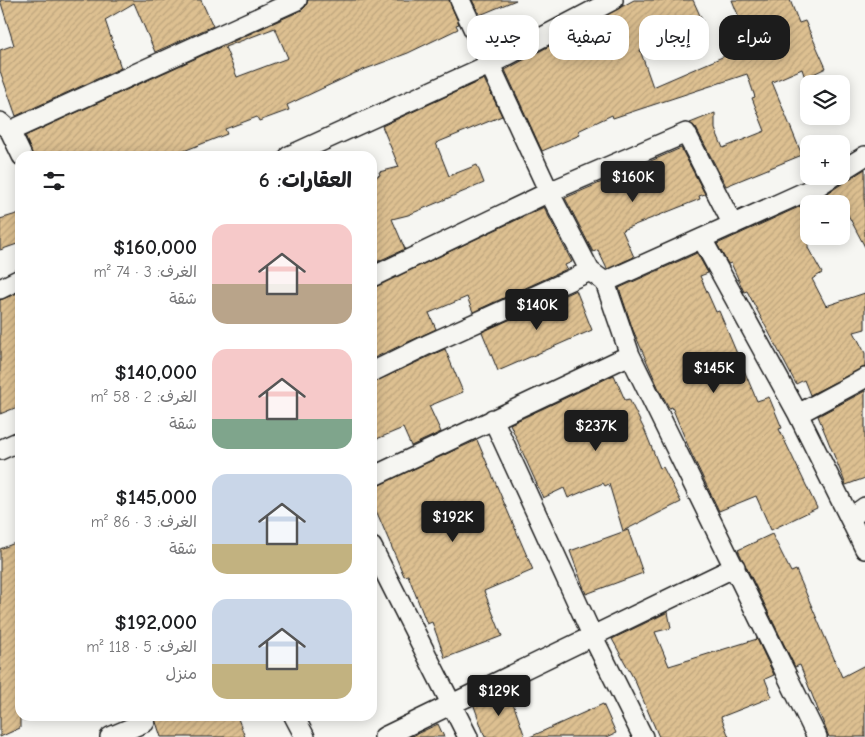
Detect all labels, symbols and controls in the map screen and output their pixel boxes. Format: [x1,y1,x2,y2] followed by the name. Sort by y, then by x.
[467,15,539,60] chip: جديد
[549,15,629,60] chip: تصفية
[639,15,709,60] chip: إيجار
[719,15,790,60] chip: شراء
[800,75,850,245] map controls
[800,75,850,125] button: layers
[800,135,850,185] button: +
[598,160,668,203] pin: $160K
[40,167,68,195] icon: filters
[259,168,352,192] text: العقارات: 6
[612,168,654,186] text: $160K
[800,195,850,245] button: −
[113,235,197,259] text: $160,000
[252,244,312,304] icon: home
[94,263,197,281] text: الغرف: 3 · 74 m²
[502,288,572,331] pin: $140K
[169,290,197,308] text: شقة
[516,296,558,314] text: $140K
[679,352,749,394] pin: $145K
[694,359,734,377] text: $145K
[114,360,197,384] text: $140,000
[252,369,312,429] icon: home
[90,388,197,406] text: الغرف: 2 · 58 m²
[561,410,631,452] pin: $237K
[169,415,197,433] text: شقة
[575,417,617,435] text: $237K
[115,485,197,509] text: $145,000
[252,494,312,554] icon: home
[418,500,488,543] pin: $192K
[432,508,474,526] text: $192K
[91,513,197,531] text: الغرف: 3 · 86 m²
[169,540,197,558] text: شقة
[115,610,197,634] text: $192,000
[252,619,312,679] icon: home
[86,638,197,656] text: الغرف: 5 · 118 m²
[165,665,197,683] text: منزل
[464,674,534,717] pin: $129K
[478,682,520,700] text: $129K

